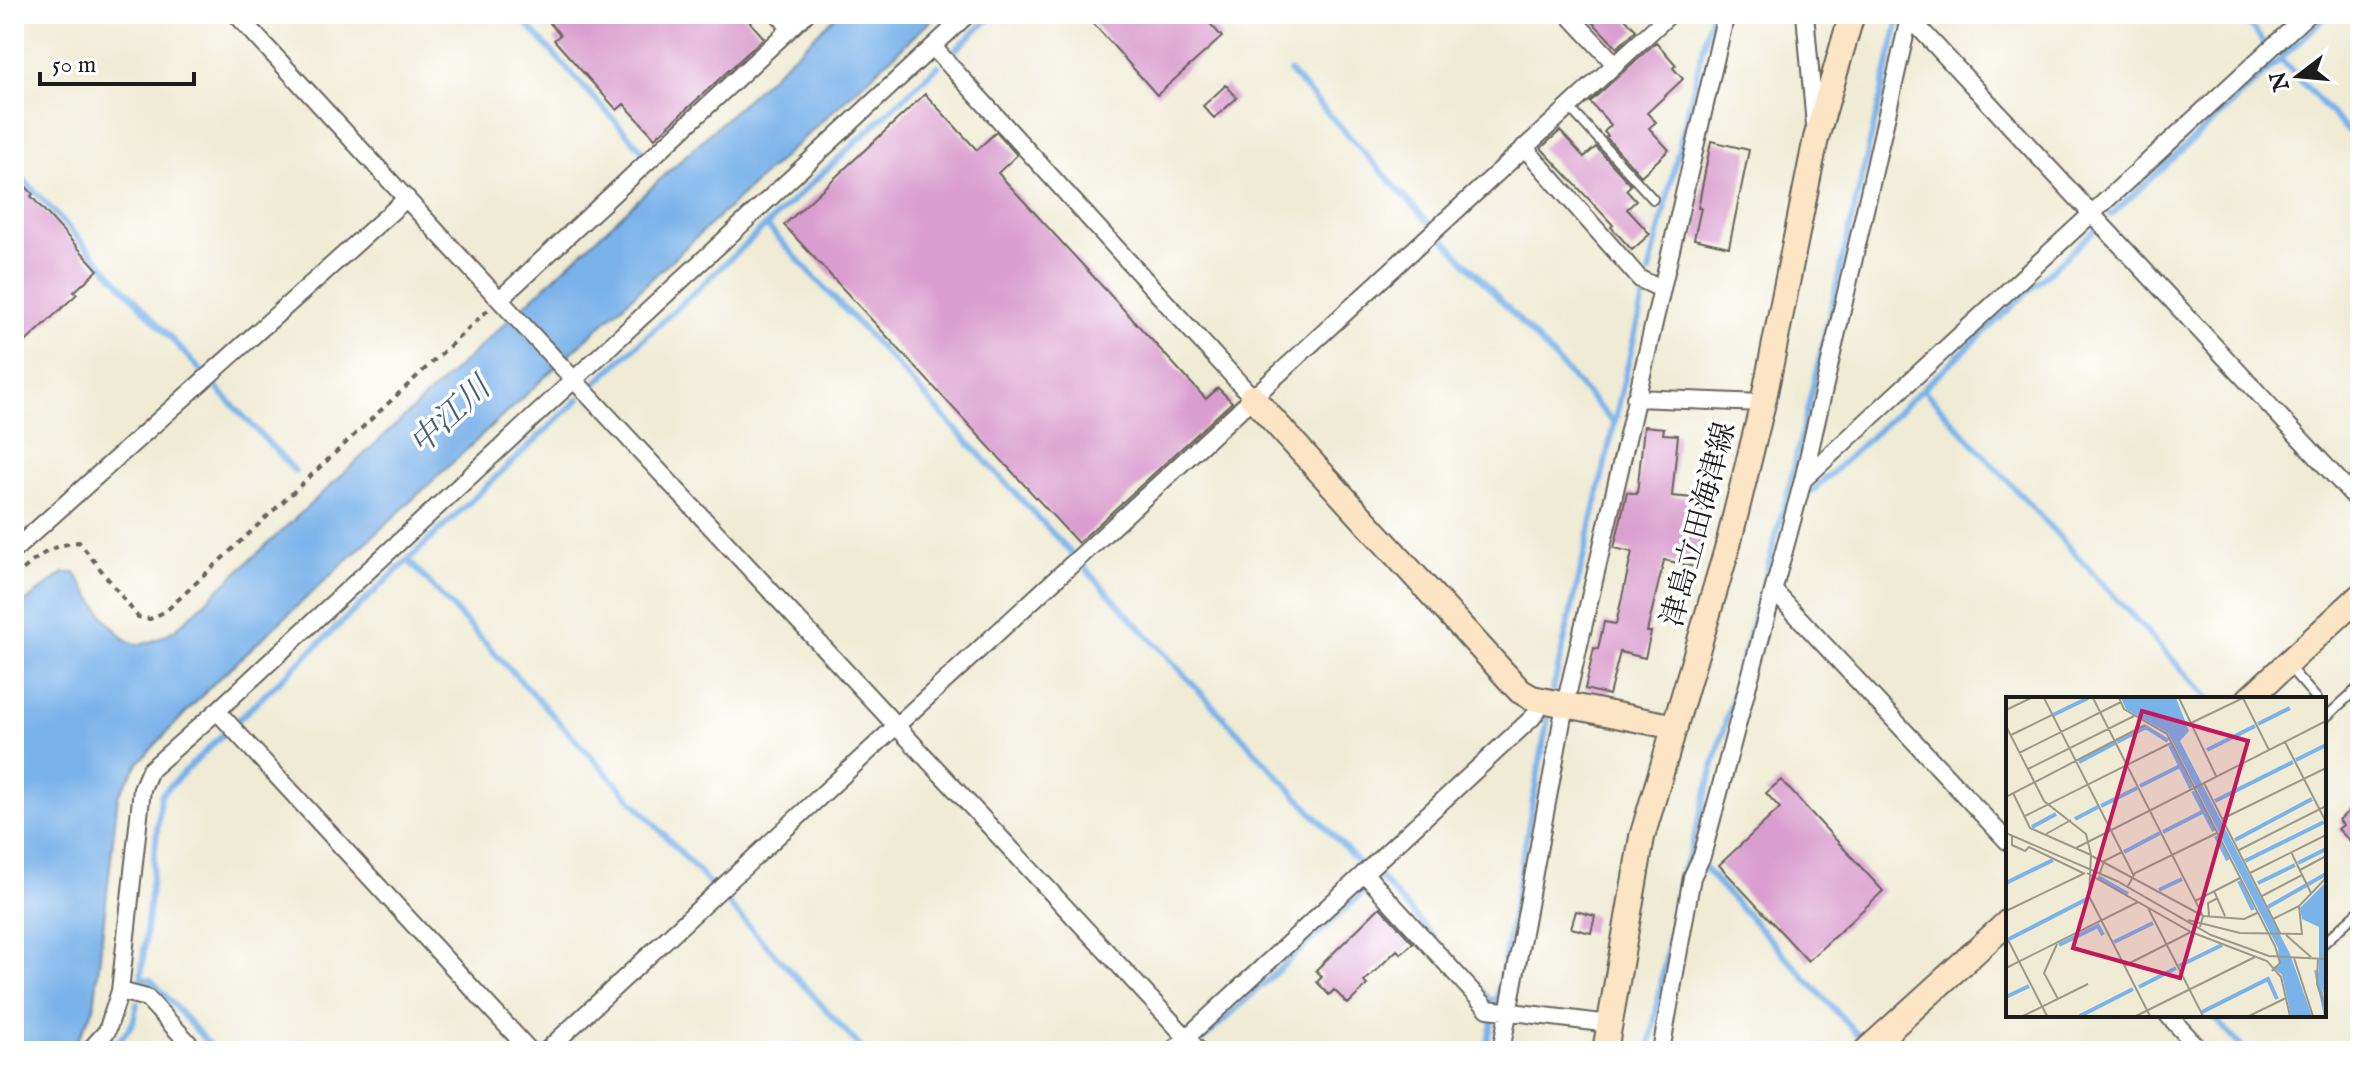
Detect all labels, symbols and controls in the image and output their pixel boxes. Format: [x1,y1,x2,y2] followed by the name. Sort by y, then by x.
[40,36,194,86] scale bar
[2258,36,2338,116] north arrow
[52,50,96,81] text: 50 m
[2265,68,2297,95] text: N
[402,367,502,465] water label: 中江川
[1654,418,1745,631] street label: 津島立田海津線
[2006,697,2326,1017] inset map

